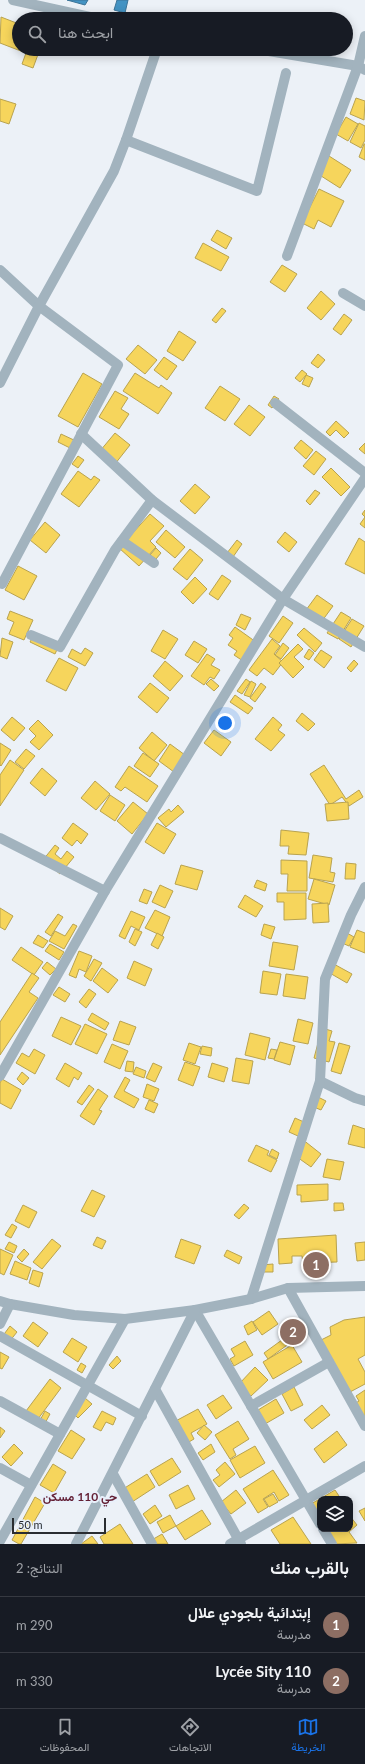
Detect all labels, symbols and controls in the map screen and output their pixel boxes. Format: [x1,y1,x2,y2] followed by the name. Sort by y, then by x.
[12,12,353,56] search box
[26,23,48,45] icon: search
[58,23,113,41] text: ابحث هنا
[215,713,235,733] your location
[303,1250,329,1280] pin: 1
[280,1317,306,1347] pin: 2
[43,1489,117,1507] district label: حي 110 مسكن
[317,1496,353,1532] map controls
[317,1496,353,1532] button: layers
[12,1516,106,1535] scale bar
[18,1518,43,1531] text: 50 m
[270,1557,349,1578] text: بالقرب منك
[16,1560,63,1576] text: النتائج: 2
[188,1603,311,1621] text: إبتدائية بلجودي علال
[16,1617,53,1633] text: 290 m
[332,1617,340,1633] text: 1
[277,1626,311,1642] text: مدرسة
[215,1662,311,1680] text: Lycée Sity 110
[16,1673,53,1689] text: 330 m
[332,1673,340,1689] text: 2
[277,1680,311,1696] text: مدرسة
[40,1716,89,1757] tab: المحفوظات
[169,1716,212,1757] tab: الاتجاهات
[291,1716,325,1757] tab: الخريطة

